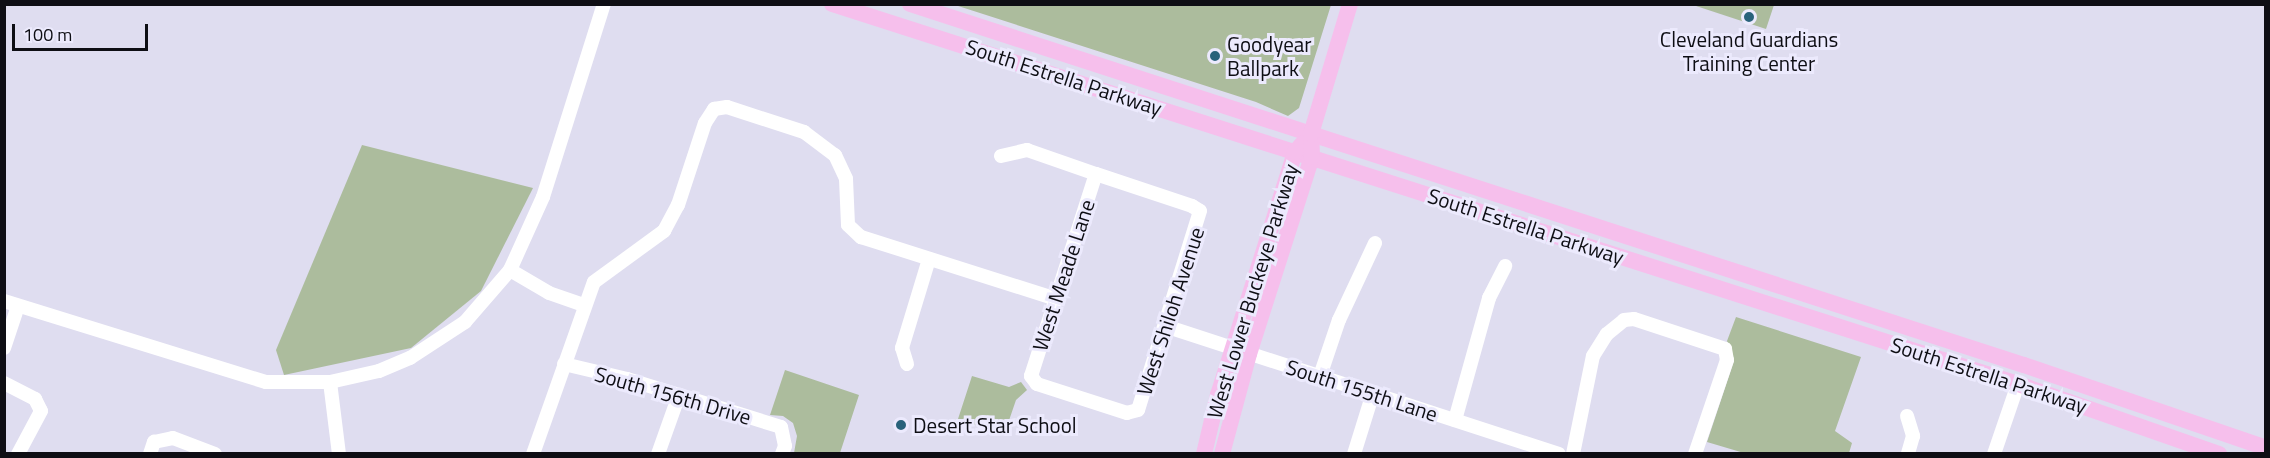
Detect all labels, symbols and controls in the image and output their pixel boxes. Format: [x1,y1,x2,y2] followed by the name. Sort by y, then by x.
[1742,10,1756,24] marker: Cleveland Guardians Training Center
[15,12,152,50] scale bar
[23,21,72,48] text: 100 m
[1660,26,1838,76] place label: Cleveland Guardians Training Center
[1227,31,1312,81] place label: Goodyear Ballpark
[963,33,1165,121] street label: South Estrella Parkway
[1208,49,1222,63] marker: Goodyear Ballpark
[1201,161,1303,421] street label: West Lower Buckeye Parkway
[1425,182,1627,270] street label: South Estrella Parkway
[1027,196,1099,354] street label: West Meade Lane
[1131,224,1209,398] street label: West Shiloh Avenue
[1888,331,2090,419] street label: South Estrella Parkway
[1283,354,1441,426] street label: South 155th Lane
[592,361,754,429] street label: South 156th Drive
[913,412,1077,438] place label: Desert Star School
[894,418,908,432] marker: Desert Star School

